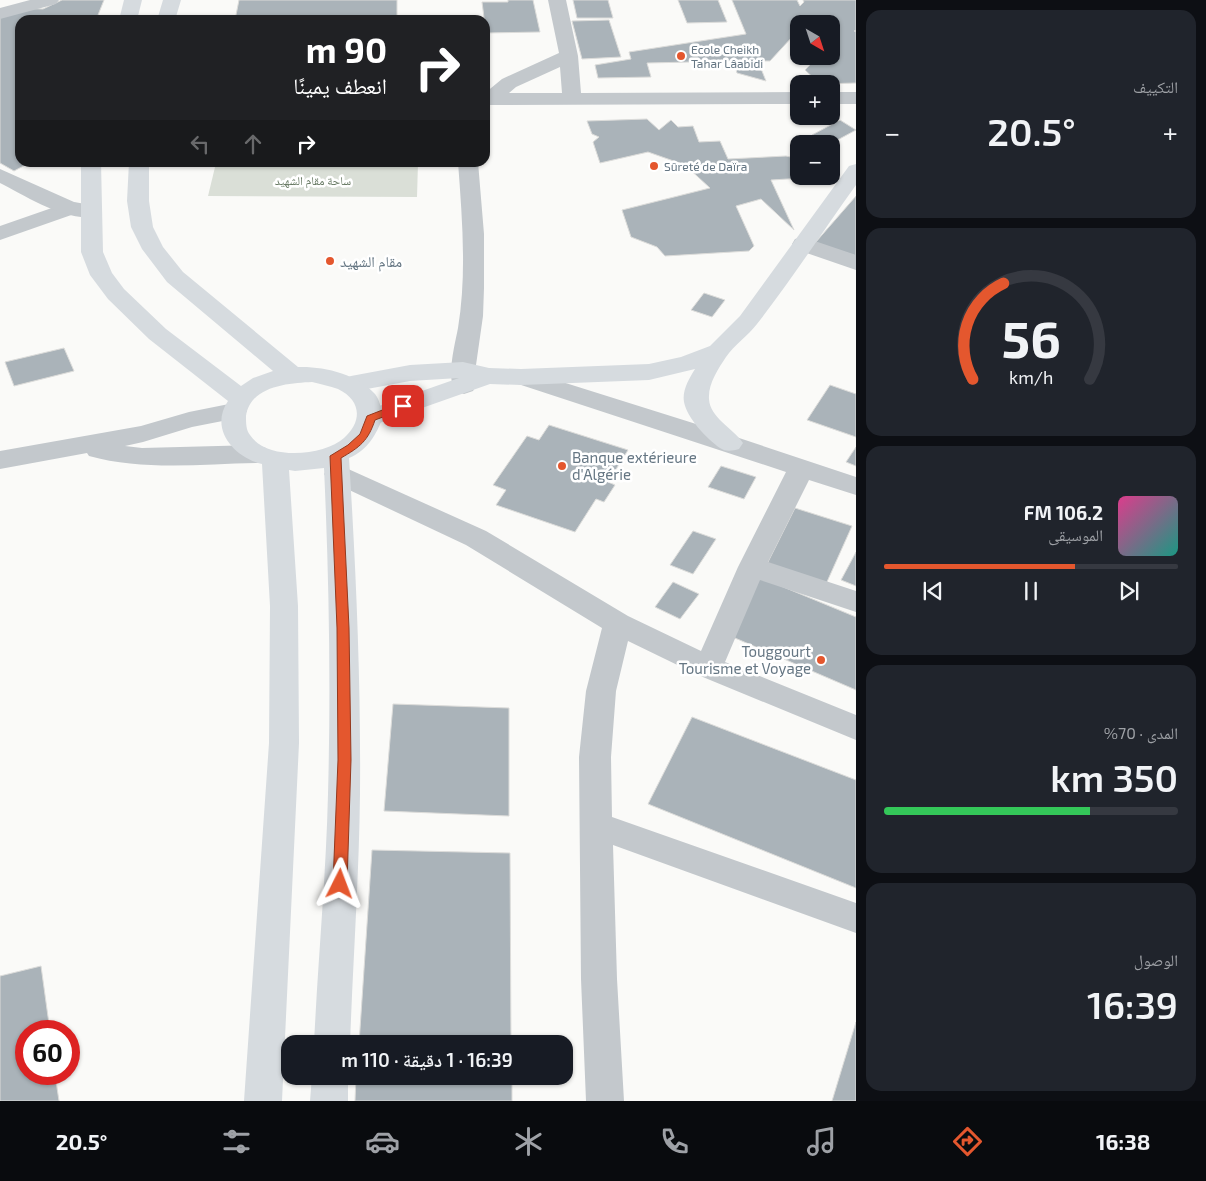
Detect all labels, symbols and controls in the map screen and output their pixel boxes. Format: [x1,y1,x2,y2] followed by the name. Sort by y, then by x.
[790,15,840,65] north arrow
[790,15,840,185] map controls
[306,28,387,70] text: 90 m
[405,35,470,100] icon: right
[691,42,763,70] place label: Ecole Cheikh Tahar Lâabidi
[675,50,687,62] marker: Ecole Cheikh Tahar Lâabidi
[293,72,387,98] text: انعطف يمينًا
[790,75,840,125] button: +
[1133,77,1178,96] text: التكييف
[987,108,1076,154] text: 20.5°
[884,115,900,149] text: −
[1163,115,1178,149] text: +
[186,130,214,158] icon: left
[239,130,267,158] icon: ahead
[292,130,320,158] icon: right
[790,135,840,185] button: −
[664,159,747,173] place label: Sûreté de Daïra
[648,160,660,172] marker: Sûreté de Daïra
[275,173,351,189] park label: ساحة مقام الشهيد
[340,252,402,272] place label: مقام الشهيد
[324,255,336,267] marker: مقام الشهيد
[1001,306,1061,368] text: 56
[1009,366,1053,388] text: km/h
[382,385,424,427] pin
[389,392,417,420] icon: arrive
[572,448,697,483] place label: Banque extérieure d'Algérie
[556,460,568,472] marker: Banque extérieure d'Algérie
[1024,501,1103,524] text: 106.2 FM
[1048,525,1103,544] text: الموسيقى
[919,577,947,605] icon: previous
[1017,577,1045,605] icon: pause
[1115,577,1143,605] icon: next
[679,642,811,677] place label: Touggourt Tourisme et Voyage
[815,654,827,666] marker: Touggourt Tourisme et Voyage
[1104,723,1178,742] text: المدى · 70%
[1050,754,1178,800] text: 350 km
[313,857,365,909] position arrow
[1134,950,1178,969] text: الوصول
[1087,981,1178,1027] text: 16:39
[15,1020,80,1085] speed limit sign: 60
[341,1048,513,1071] text: 16:39 · 1 دقيقة · 110 m
[219,1124,254,1159] icon: filters
[365,1124,400,1159] icon: car
[511,1124,546,1159] icon: climate
[657,1124,692,1159] icon: phone
[804,1124,839,1159] icon: music
[950,1124,985,1159] icon: directions
[56,1128,107,1154] text: 20.5°
[1096,1128,1150,1154] text: 16:38

